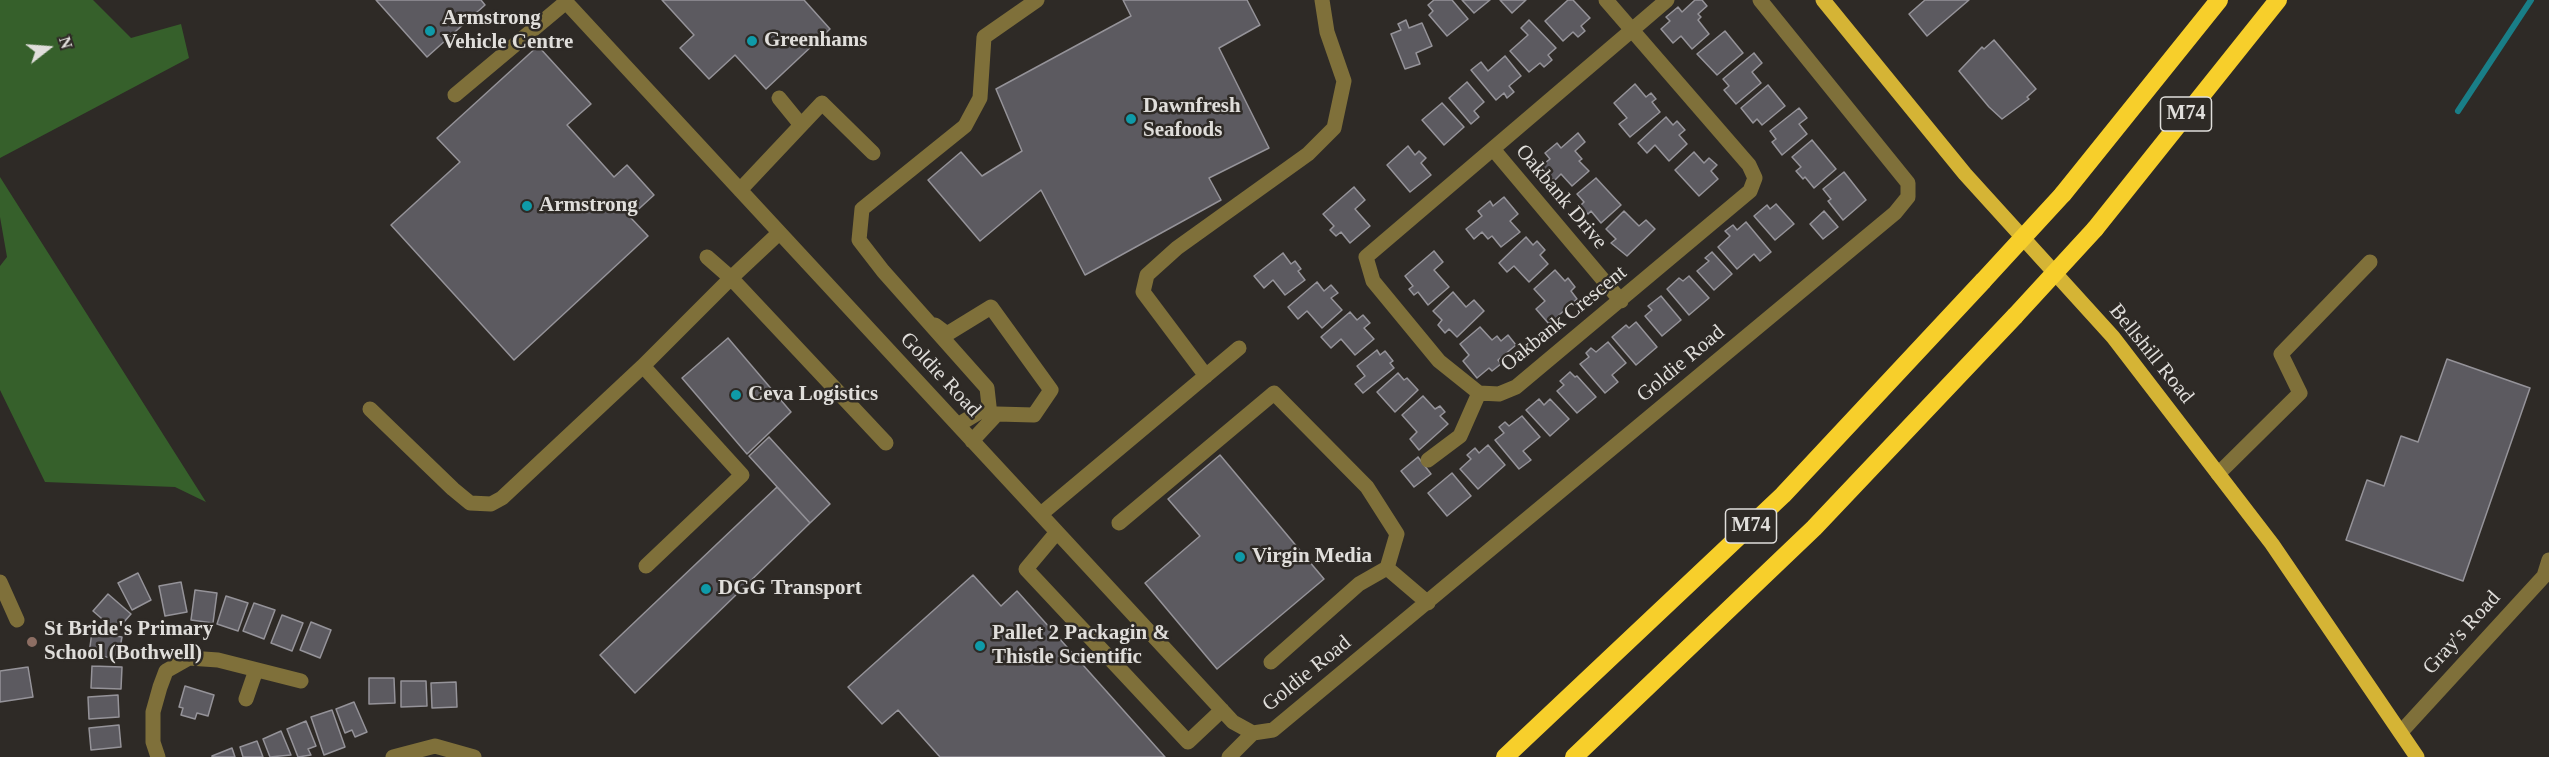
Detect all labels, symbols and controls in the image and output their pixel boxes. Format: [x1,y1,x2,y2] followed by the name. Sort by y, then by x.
[442,6,573,56] place label: Armstrong Vehicle Centre
[18,18,78,78] north arrow
[423,24,437,38] marker: Armstrong Vehicle Centre
[764,28,867,54] place label: Greenhams
[745,34,759,48] marker: Greenhams
[56,35,76,51] text: N
[1143,94,1241,144] place label: Dawnfresh Seafoods
[2160,97,2212,131] road number: M74
[1124,112,1138,126] marker: Dawnfresh Seafoods
[1510,140,1612,254] street label: Oakbank Drive
[539,193,638,219] place label: Armstrong
[520,199,534,213] marker: Armstrong
[1496,261,1632,377] street label: Oakbank Crescent
[2103,299,2199,409] street label: Bellshill Road
[1632,320,1730,408] street label: Goldie Road
[894,327,986,423] street label: Goldie Road
[748,382,878,408] place label: Ceva Logistics
[729,388,743,402] marker: Ceva Logistics
[1726,509,1776,543] road number: M74
[1252,544,1372,570] place label: Virgin Media
[1233,550,1247,564] marker: Virgin Media
[718,576,862,602] place label: DGG Transport
[699,582,713,596] marker: DGG Transport
[2418,586,2506,680] street label: Gray's Road
[44,617,213,667] place label: St Bride's Primary School (Bothwell)
[992,621,1170,671] place label: Pallet 2 Packagin & Thistle Scientific
[1258,631,1356,717] street label: Goldie Road
[25,635,39,649] marker: St Bride's Primary School (Bothwell)
[973,639,987,653] marker: Pallet 2 Packagin & Thistle Scientific

